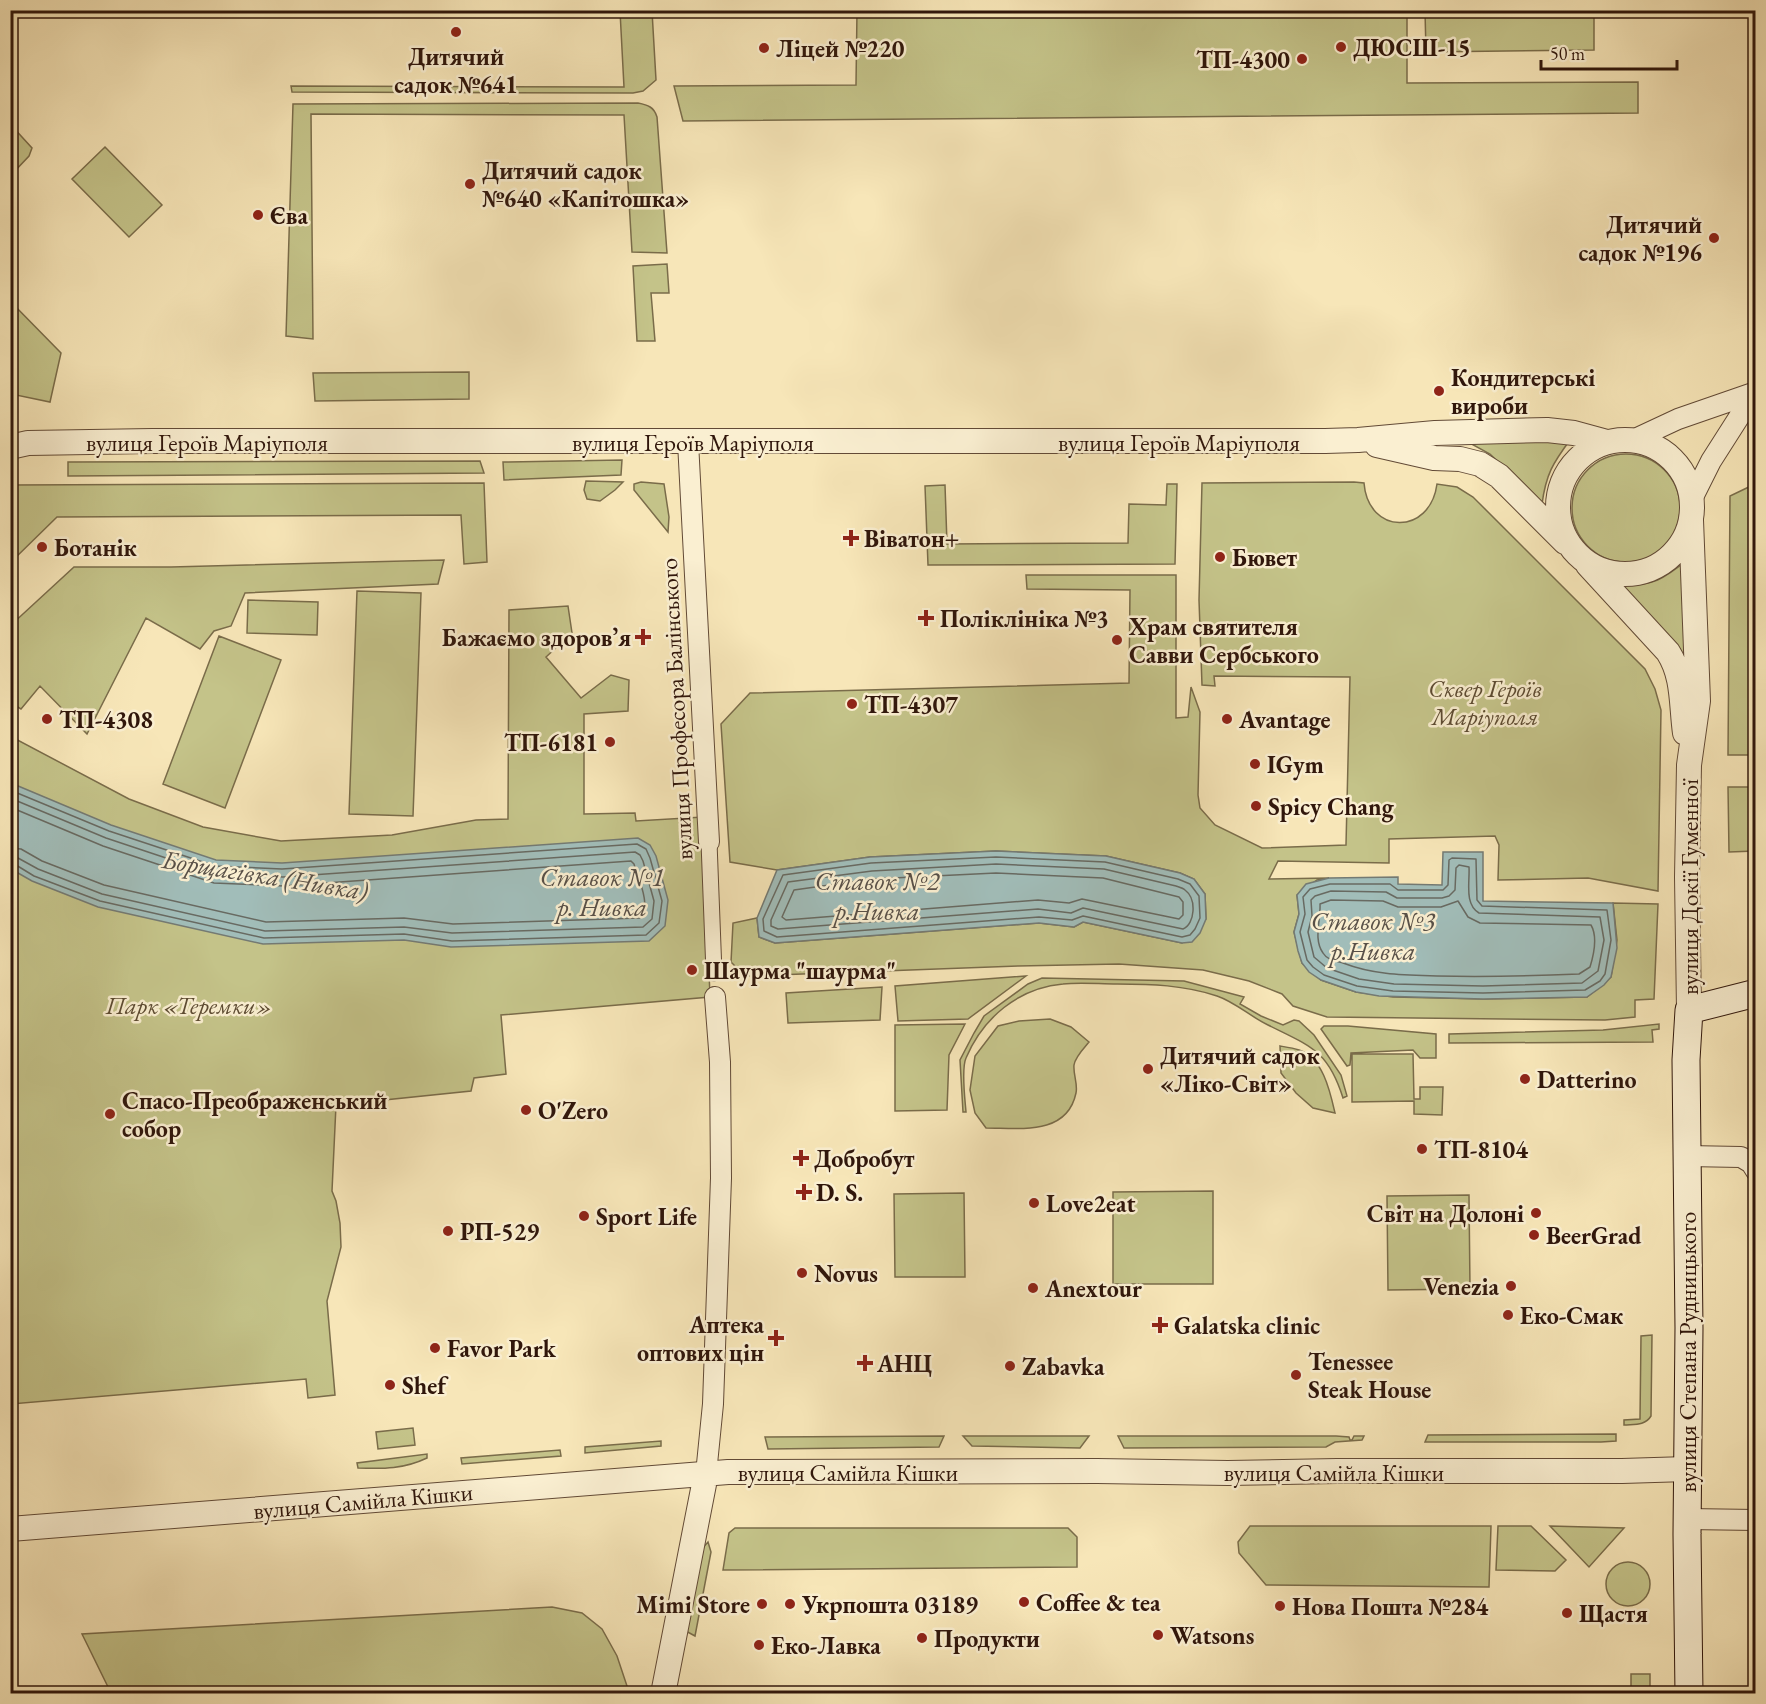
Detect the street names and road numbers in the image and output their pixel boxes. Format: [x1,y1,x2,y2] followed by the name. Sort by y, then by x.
[86,427,328,458] street label: вулиця Героїв Маріуполя
[572,427,814,458] street label: вулиця Героїв Маріуполя
[1058,427,1300,458] street label: вулиця Героїв Маріуполя
[653,557,699,861] street label: вулиця Професора Балінського
[1674,778,1705,995] street label: вулиця Докії Гуменної
[1672,1212,1703,1492] street label: вулиця Степана Рудницького
[738,1457,959,1488] street label: вулиця Самійла Кішки
[1224,1457,1445,1488] street label: вулиця Самійла Кішки
[252,1476,474,1526] street label: вулиця Самійла Кішки

